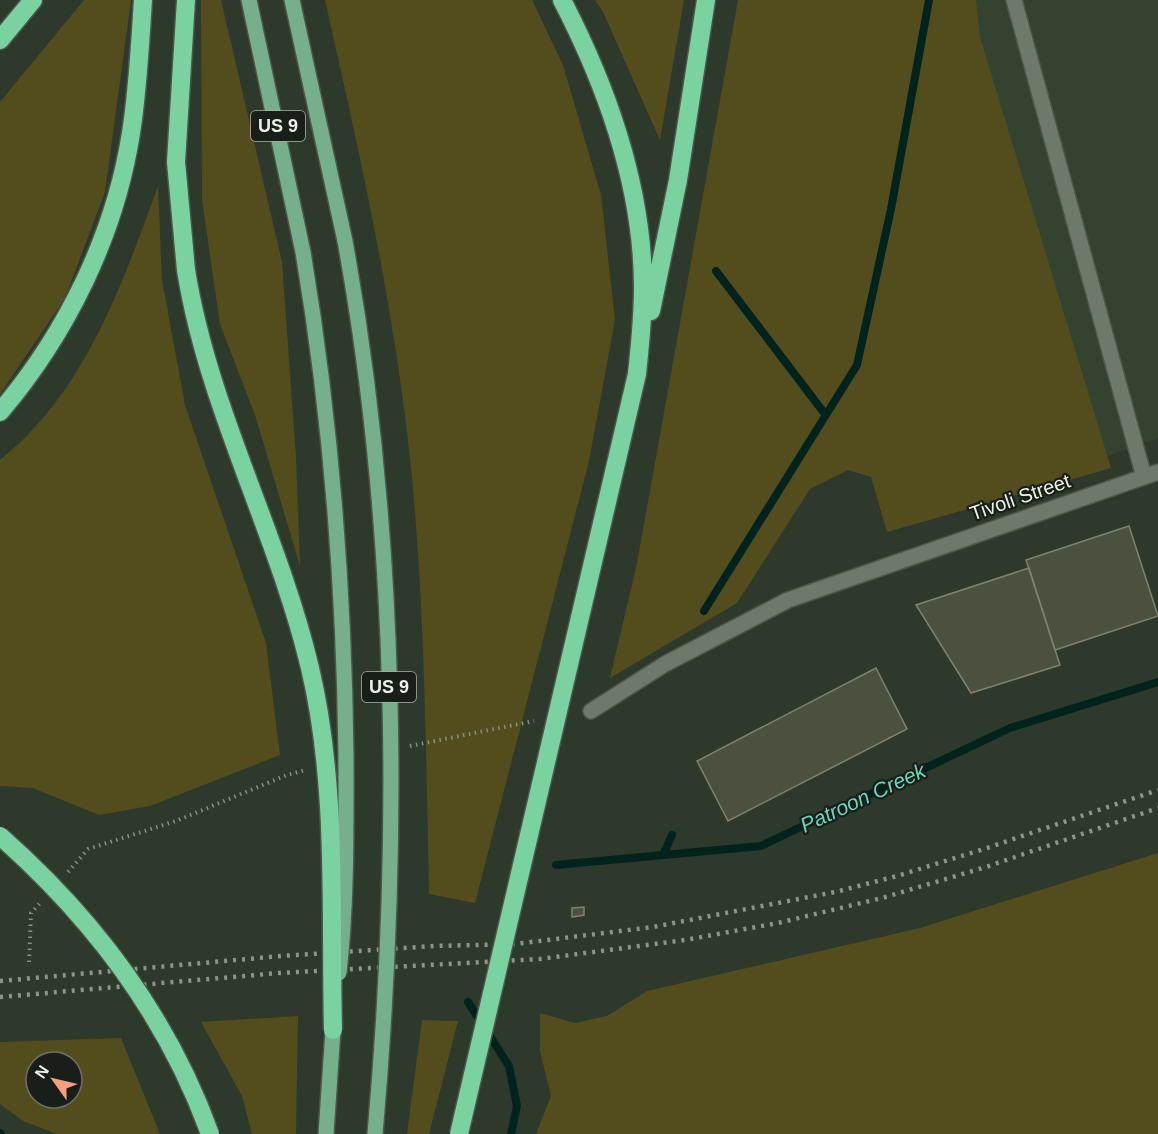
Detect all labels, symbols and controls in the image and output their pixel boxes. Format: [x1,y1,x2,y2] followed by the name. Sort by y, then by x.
[251,111,305,141] road number: US 9
[967,469,1074,524] street label: Tivoli Street
[362,672,416,702] road number: US 9
[797,758,930,837] water label: Patroon Creek
[24,1050,84,1110] north arrow
[32,1062,52,1081] text: N

